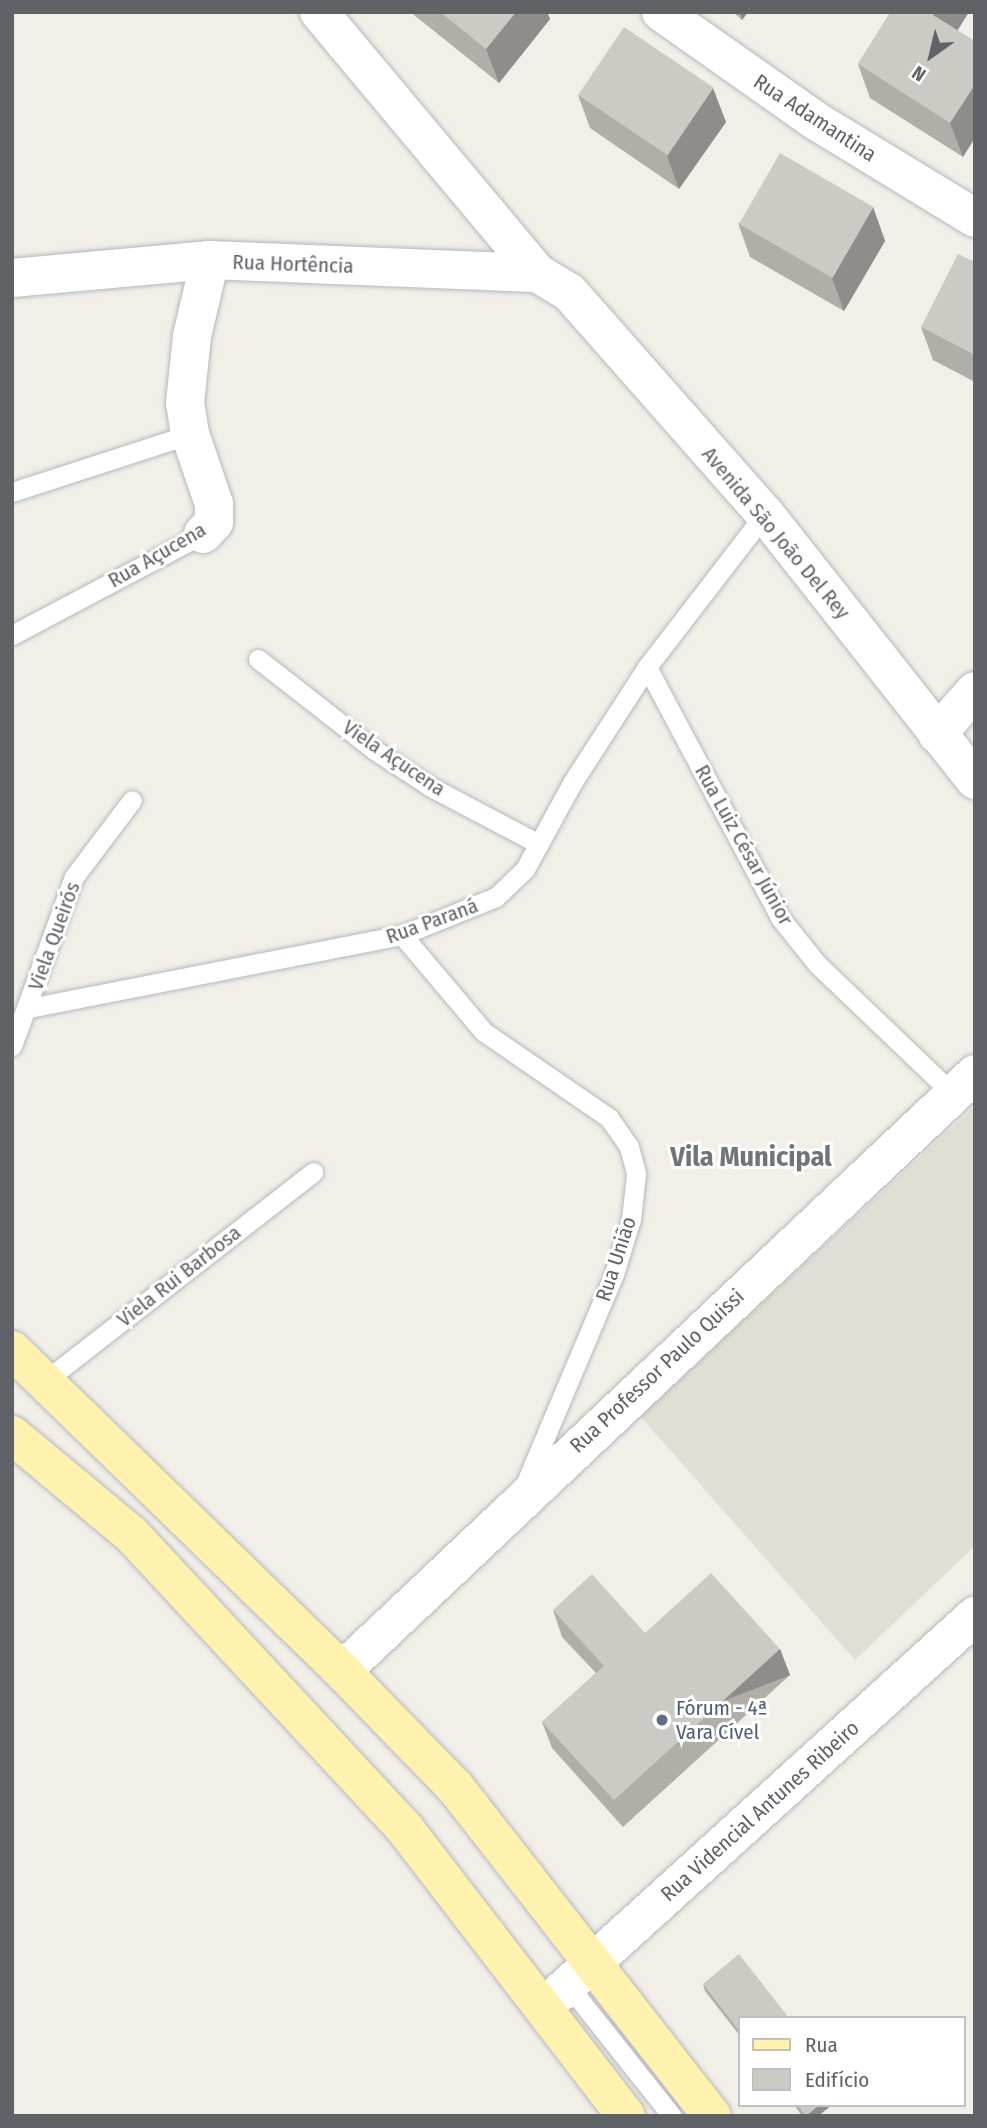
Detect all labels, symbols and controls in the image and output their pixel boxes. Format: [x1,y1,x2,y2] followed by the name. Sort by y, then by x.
[896,21,966,91] north arrow
[908,61,930,87] text: N
[749,69,881,167] street label: Rua Adamantina
[232,249,354,279] street label: Rua Hortência
[697,442,855,624] street label: Avenida São João Del Rey
[104,517,210,593] street label: Rua Açucena
[338,715,450,801] street label: Viela Açucena
[689,760,799,930] street label: Rua Luiz César Júnior
[23,878,85,994] street label: Viela Queirós
[383,893,481,949] street label: Rua Paraná
[670,1140,832,1174] district label: Vila Municipal
[590,1213,642,1305] street label: Rua União
[112,1220,246,1332] street label: Viela Rui Barbosa
[565,1284,749,1458] street label: Rua Professor Paulo Quissi
[676,1695,767,1745] place label: Fórum - 4ª Vara Cível
[654,1712,670,1728] marker: Fórum - 4ª Vara Cível
[656,1715,864,1907] street label: Rua Videncial Antunes Ribeiro
[738,2016,966,2107] legend
[805,2032,838,2058] text: Rua
[805,2067,869,2093] text: Edifício

